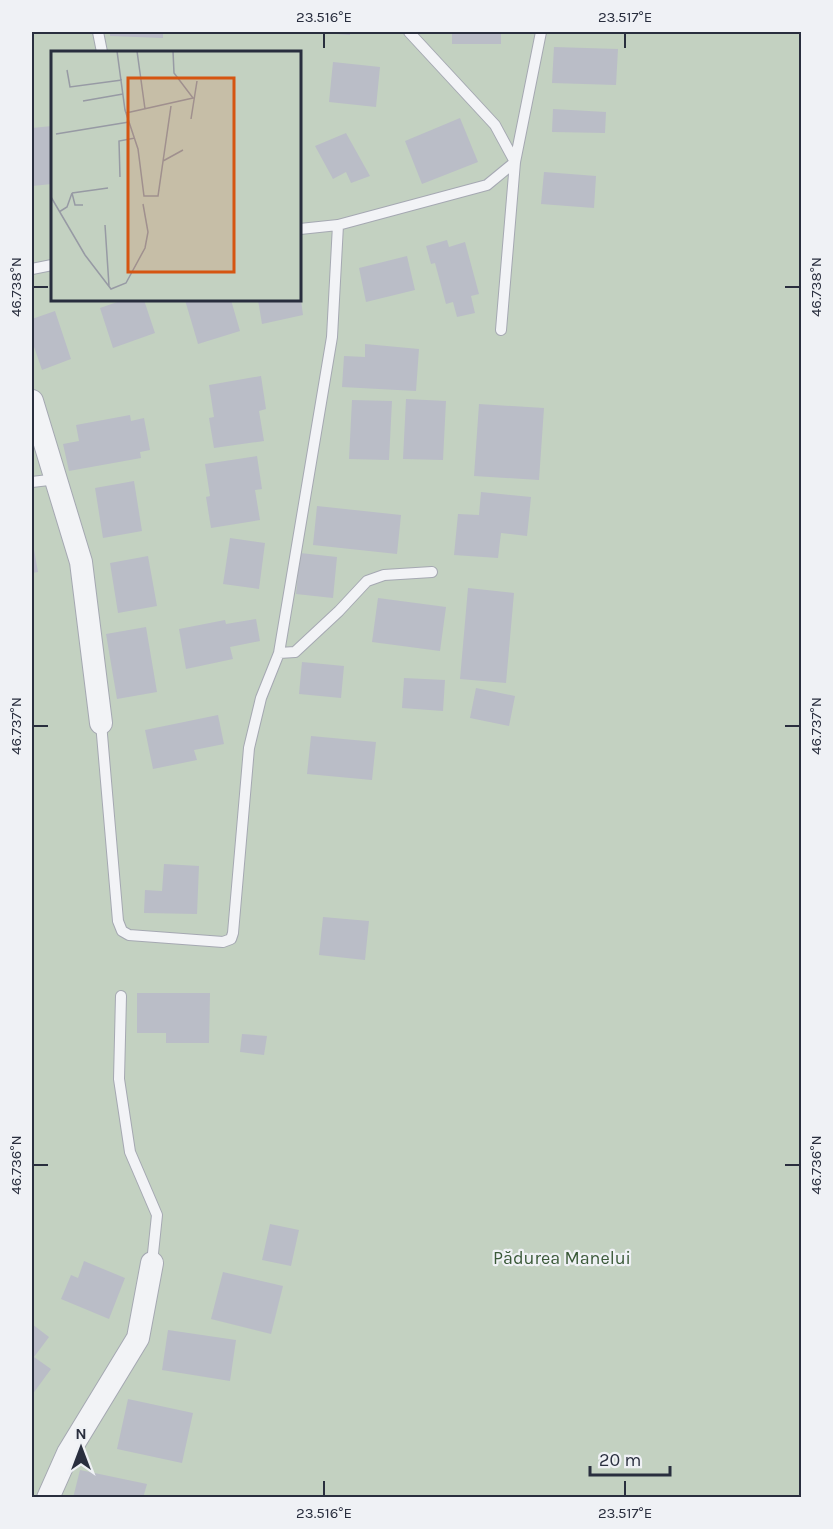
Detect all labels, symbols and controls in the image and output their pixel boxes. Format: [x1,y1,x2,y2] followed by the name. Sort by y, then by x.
[296,8,352,26] text: 23.516°E
[598,8,652,26] text: 23.517°E
[51,51,302,302] inset map
[7,257,25,317] text: 46.738°N
[807,257,825,317] text: 46.738°N
[7,697,25,755] text: 46.737°N
[807,697,825,755] text: 46.737°N
[7,1135,25,1195] text: 46.736°N
[807,1135,825,1195] text: 46.736°N
[493,1247,631,1269] park label: Pădurea Manelui
[51,1418,111,1478] north arrow
[75,1424,87,1443] text: N
[590,1439,670,1477] scale bar
[599,1449,641,1471] text: 20 m
[296,1504,352,1522] text: 23.516°E
[598,1504,652,1522] text: 23.517°E

